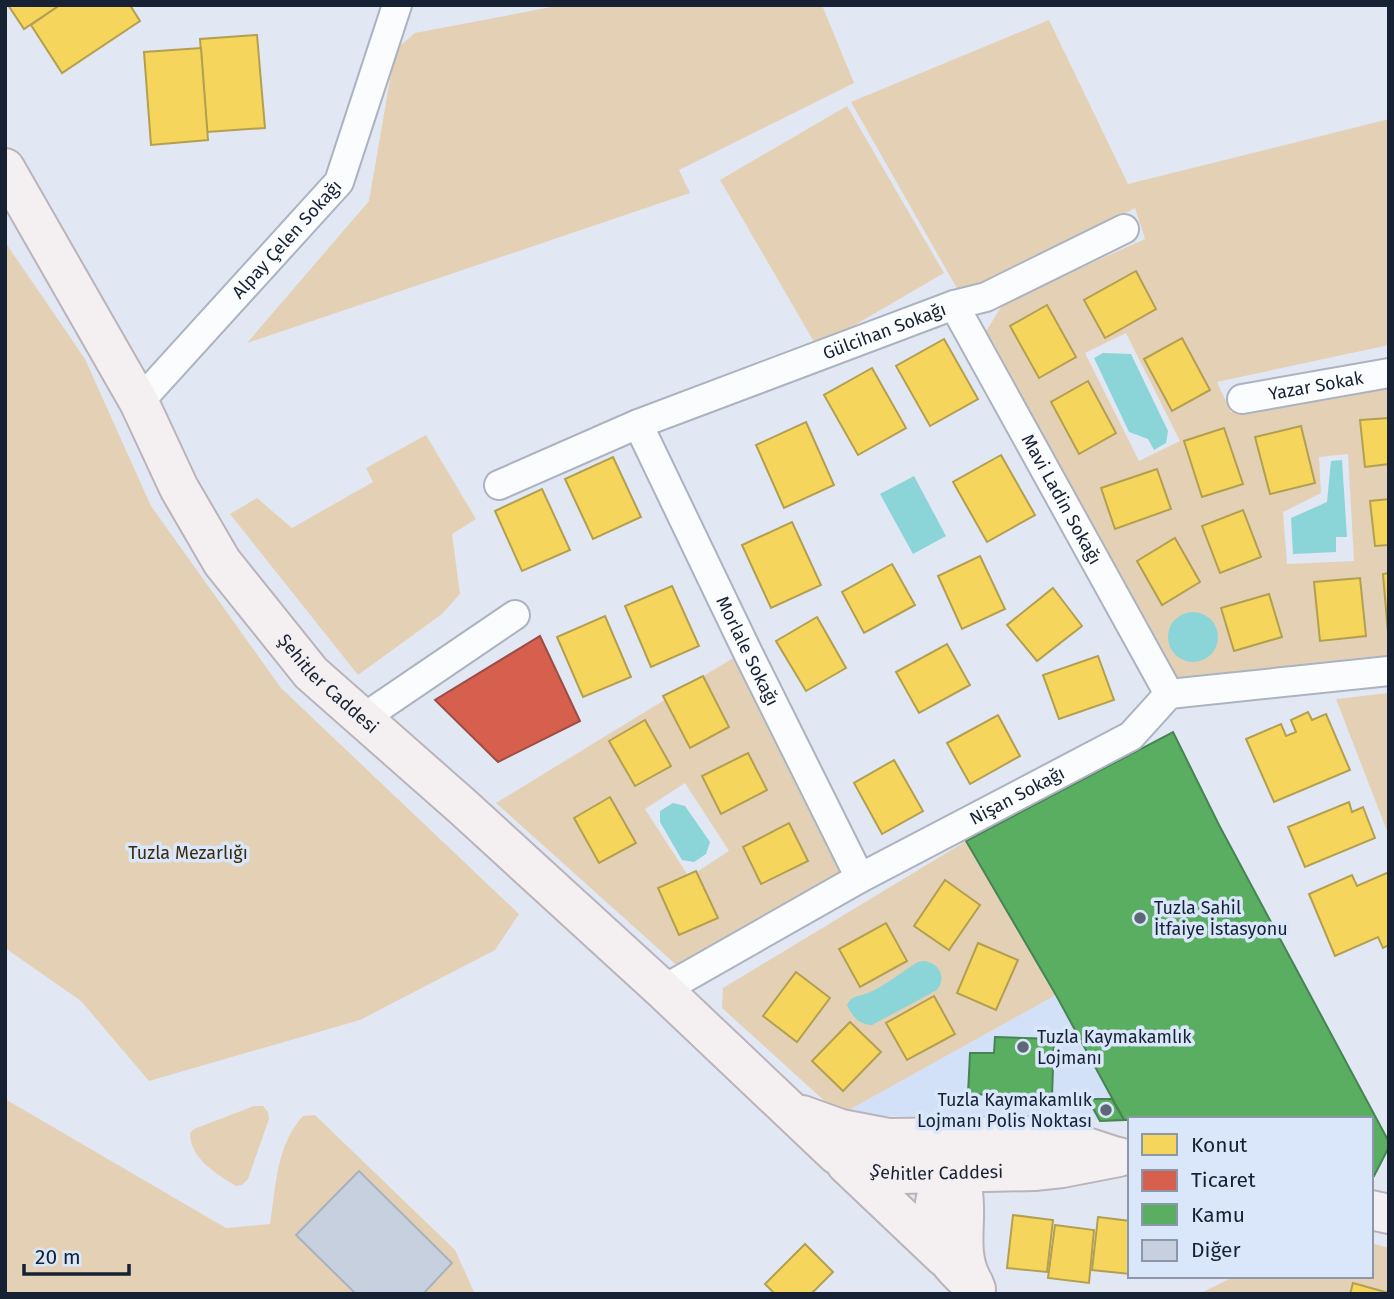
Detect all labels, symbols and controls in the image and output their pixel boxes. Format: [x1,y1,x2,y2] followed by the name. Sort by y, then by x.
[228,175,346,303] street label: Alpay Çelen Sokağı
[820,298,949,364] street label: Gülcihan Sokağı
[1267,367,1366,405] street label: Yazar Sokak
[1017,430,1106,568] street label: Mavi Ladin Sokağı
[711,593,784,710] street label: Morlale Sokağı
[273,630,383,738] street label: Şehitler Caddesi
[966,762,1068,830] street label: Nişan Sokağı
[128,842,248,864] park label: Tuzla Mezarlığı
[1154,897,1288,940] place label: Tuzla Sahil İtfaiye İstasyonu
[1132,910,1148,926] marker: Tuzla Sahil İtfaiye İstasyonu
[1037,1026,1192,1069] place label: Tuzla Kaymakamlık Lojmanı
[1015,1039,1031,1055] marker: Tuzla Kaymakamlık Lojmanı
[917,1089,1093,1132] place label: Tuzla Kaymakamlık Lojmanı Polis Noktası
[1098,1102,1114,1118] marker: Tuzla Kaymakamlık Lojmanı Polis Noktası
[1128,1117,1373,1278] legend
[1191,1132,1248,1158] text: Konut
[867,1159,1003,1185] street label: Şehitler Caddesi
[1191,1167,1256,1193] text: Ticaret
[1191,1202,1245,1228] text: Kamu
[24,1232,130,1276] scale bar
[1191,1237,1241,1263] text: Diğer
[35,1244,81,1270] text: 20 m

